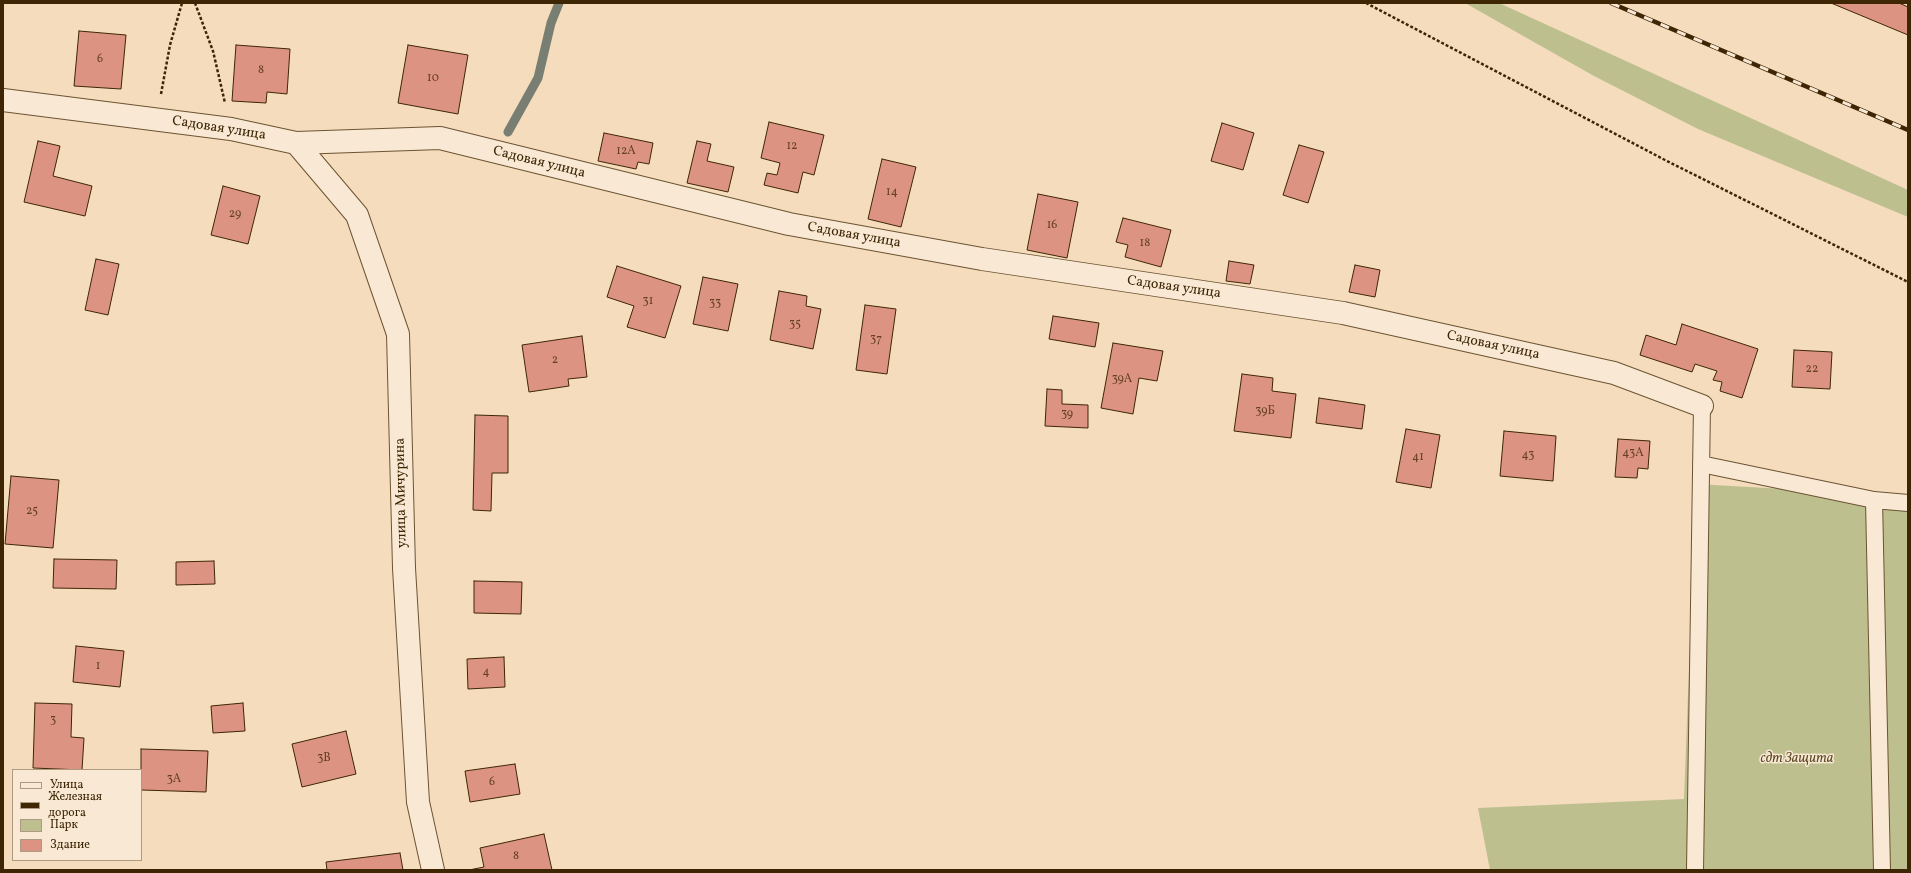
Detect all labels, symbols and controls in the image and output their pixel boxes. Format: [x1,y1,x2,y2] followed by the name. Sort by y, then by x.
[97,53,103,67] house number: 6
[258,64,264,78] house number: 8
[427,72,439,86] house number: 10
[171,113,267,145] street label: Садовая улица
[786,140,798,154] house number: 12
[491,143,587,183] street label: Садовая улица
[616,145,636,159] house number: 12А
[886,186,898,200] house number: 14
[229,208,241,222] house number: 29
[1047,219,1057,233] house number: 16
[806,220,902,252] street label: Садовая улица
[1140,237,1150,251] house number: 18
[1126,273,1222,303] street label: Садовая улица
[643,295,653,309] house number: 31
[709,297,721,311] house number: 33
[789,318,801,332] house number: 35
[1445,328,1541,364] street label: Садовая улица
[870,333,882,347] house number: 37
[552,354,558,368] house number: 2
[1806,363,1818,377] house number: 22
[1112,373,1132,387] house number: 39А
[1255,405,1275,419] house number: 39Б
[1061,408,1073,422] house number: 39
[393,438,411,548] street label: улица Мичурина
[1622,447,1644,461] house number: 43А
[1522,449,1534,463] house number: 43
[1412,451,1424,465] house number: 41
[26,505,38,519] house number: 25
[96,660,100,674] house number: 1
[482,666,490,680] house number: 4
[50,714,56,728] house number: 3
[1761,751,1833,767] park label: сдт Защита
[317,752,331,766] house number: 3В
[12,769,142,861] legend
[167,773,181,787] house number: 3А
[489,776,495,790] house number: 6
[50,777,83,793] text: Улица
[48,789,102,821] text: Железная дорога
[50,817,78,833] text: Парк
[50,837,90,853] text: Здание
[513,850,519,864] house number: 8

